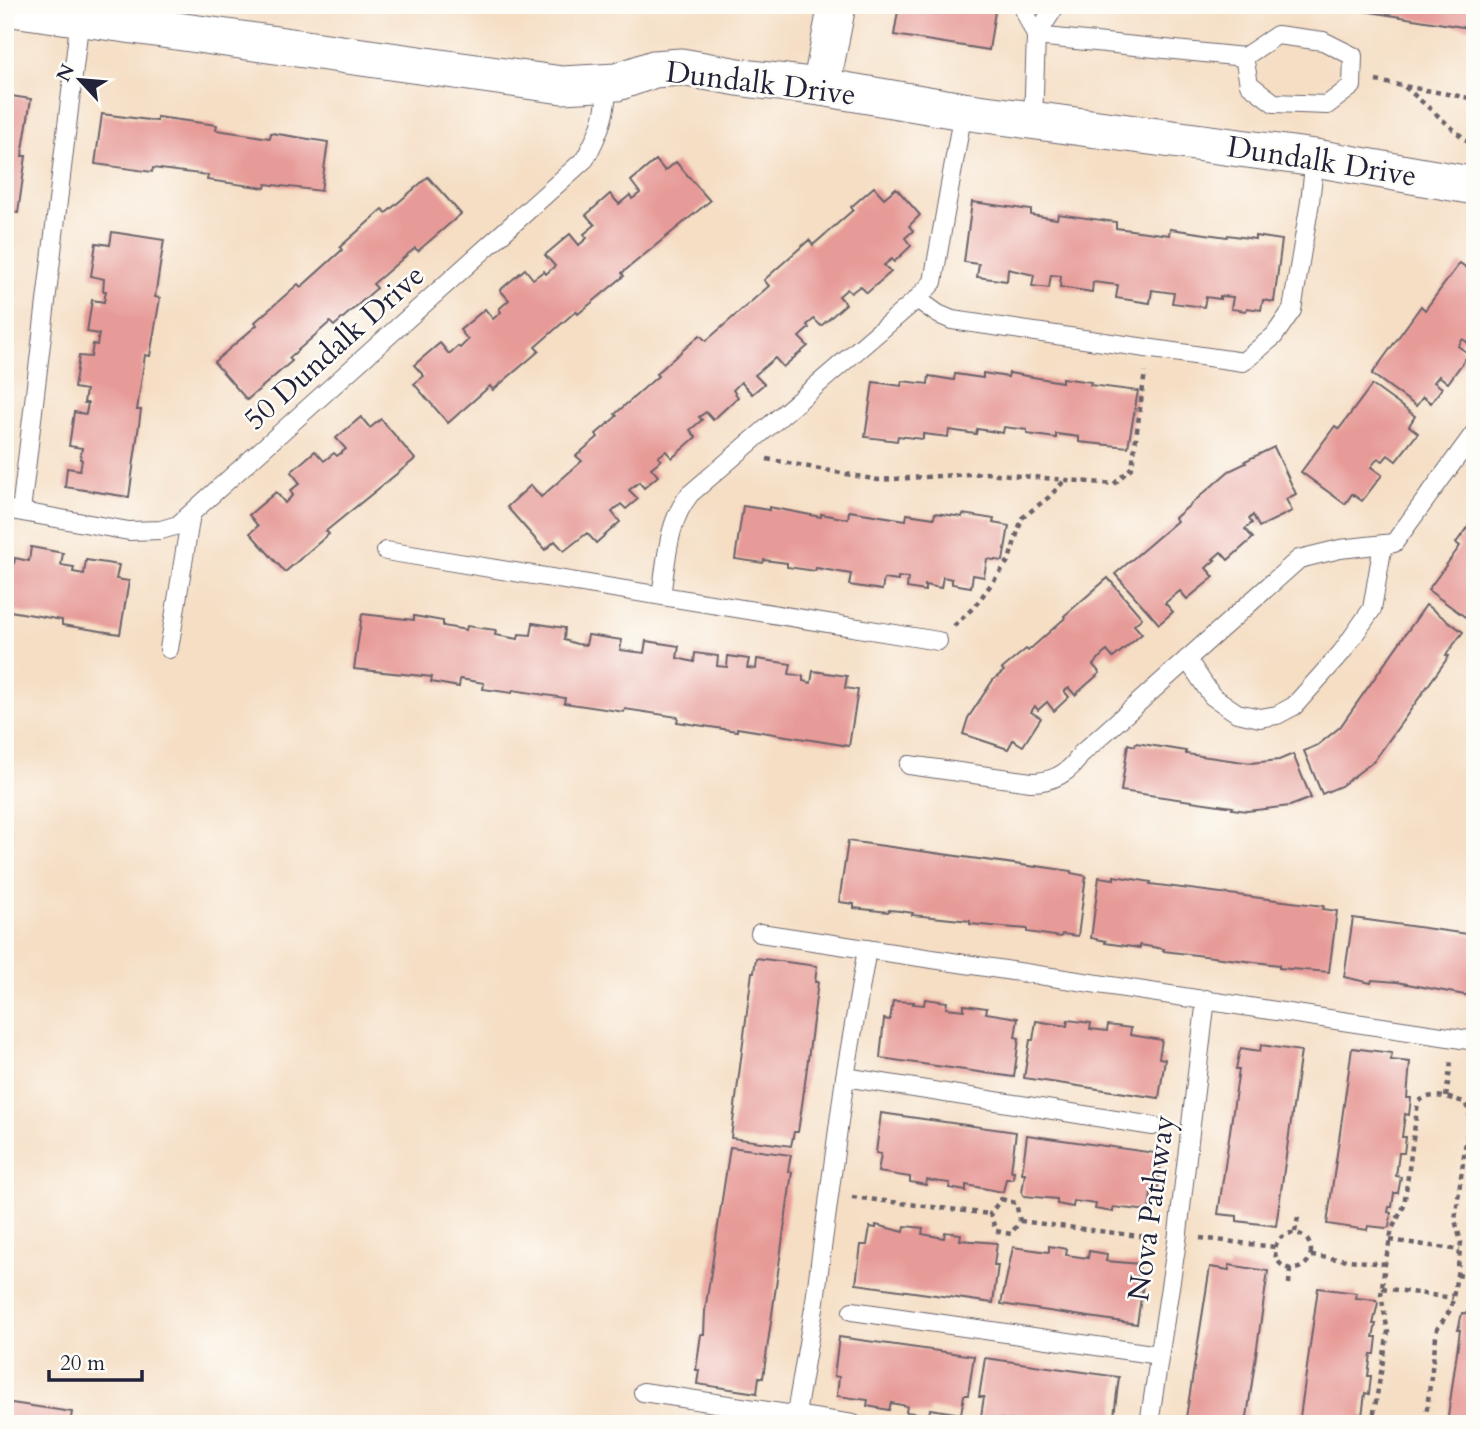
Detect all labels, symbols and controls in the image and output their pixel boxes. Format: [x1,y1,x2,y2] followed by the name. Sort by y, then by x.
[46,46,116,116] north arrow
[664,52,858,115] street label: Dundalk Drive
[50,59,81,86] text: N
[1224,126,1420,197] street label: Dundalk Drive
[235,255,433,440] street label: 50 Dundalk Drive
[1118,1112,1185,1304] street label: Nova Pathway
[49,1338,142,1382] scale bar
[60,1349,105,1378] text: 20 m

